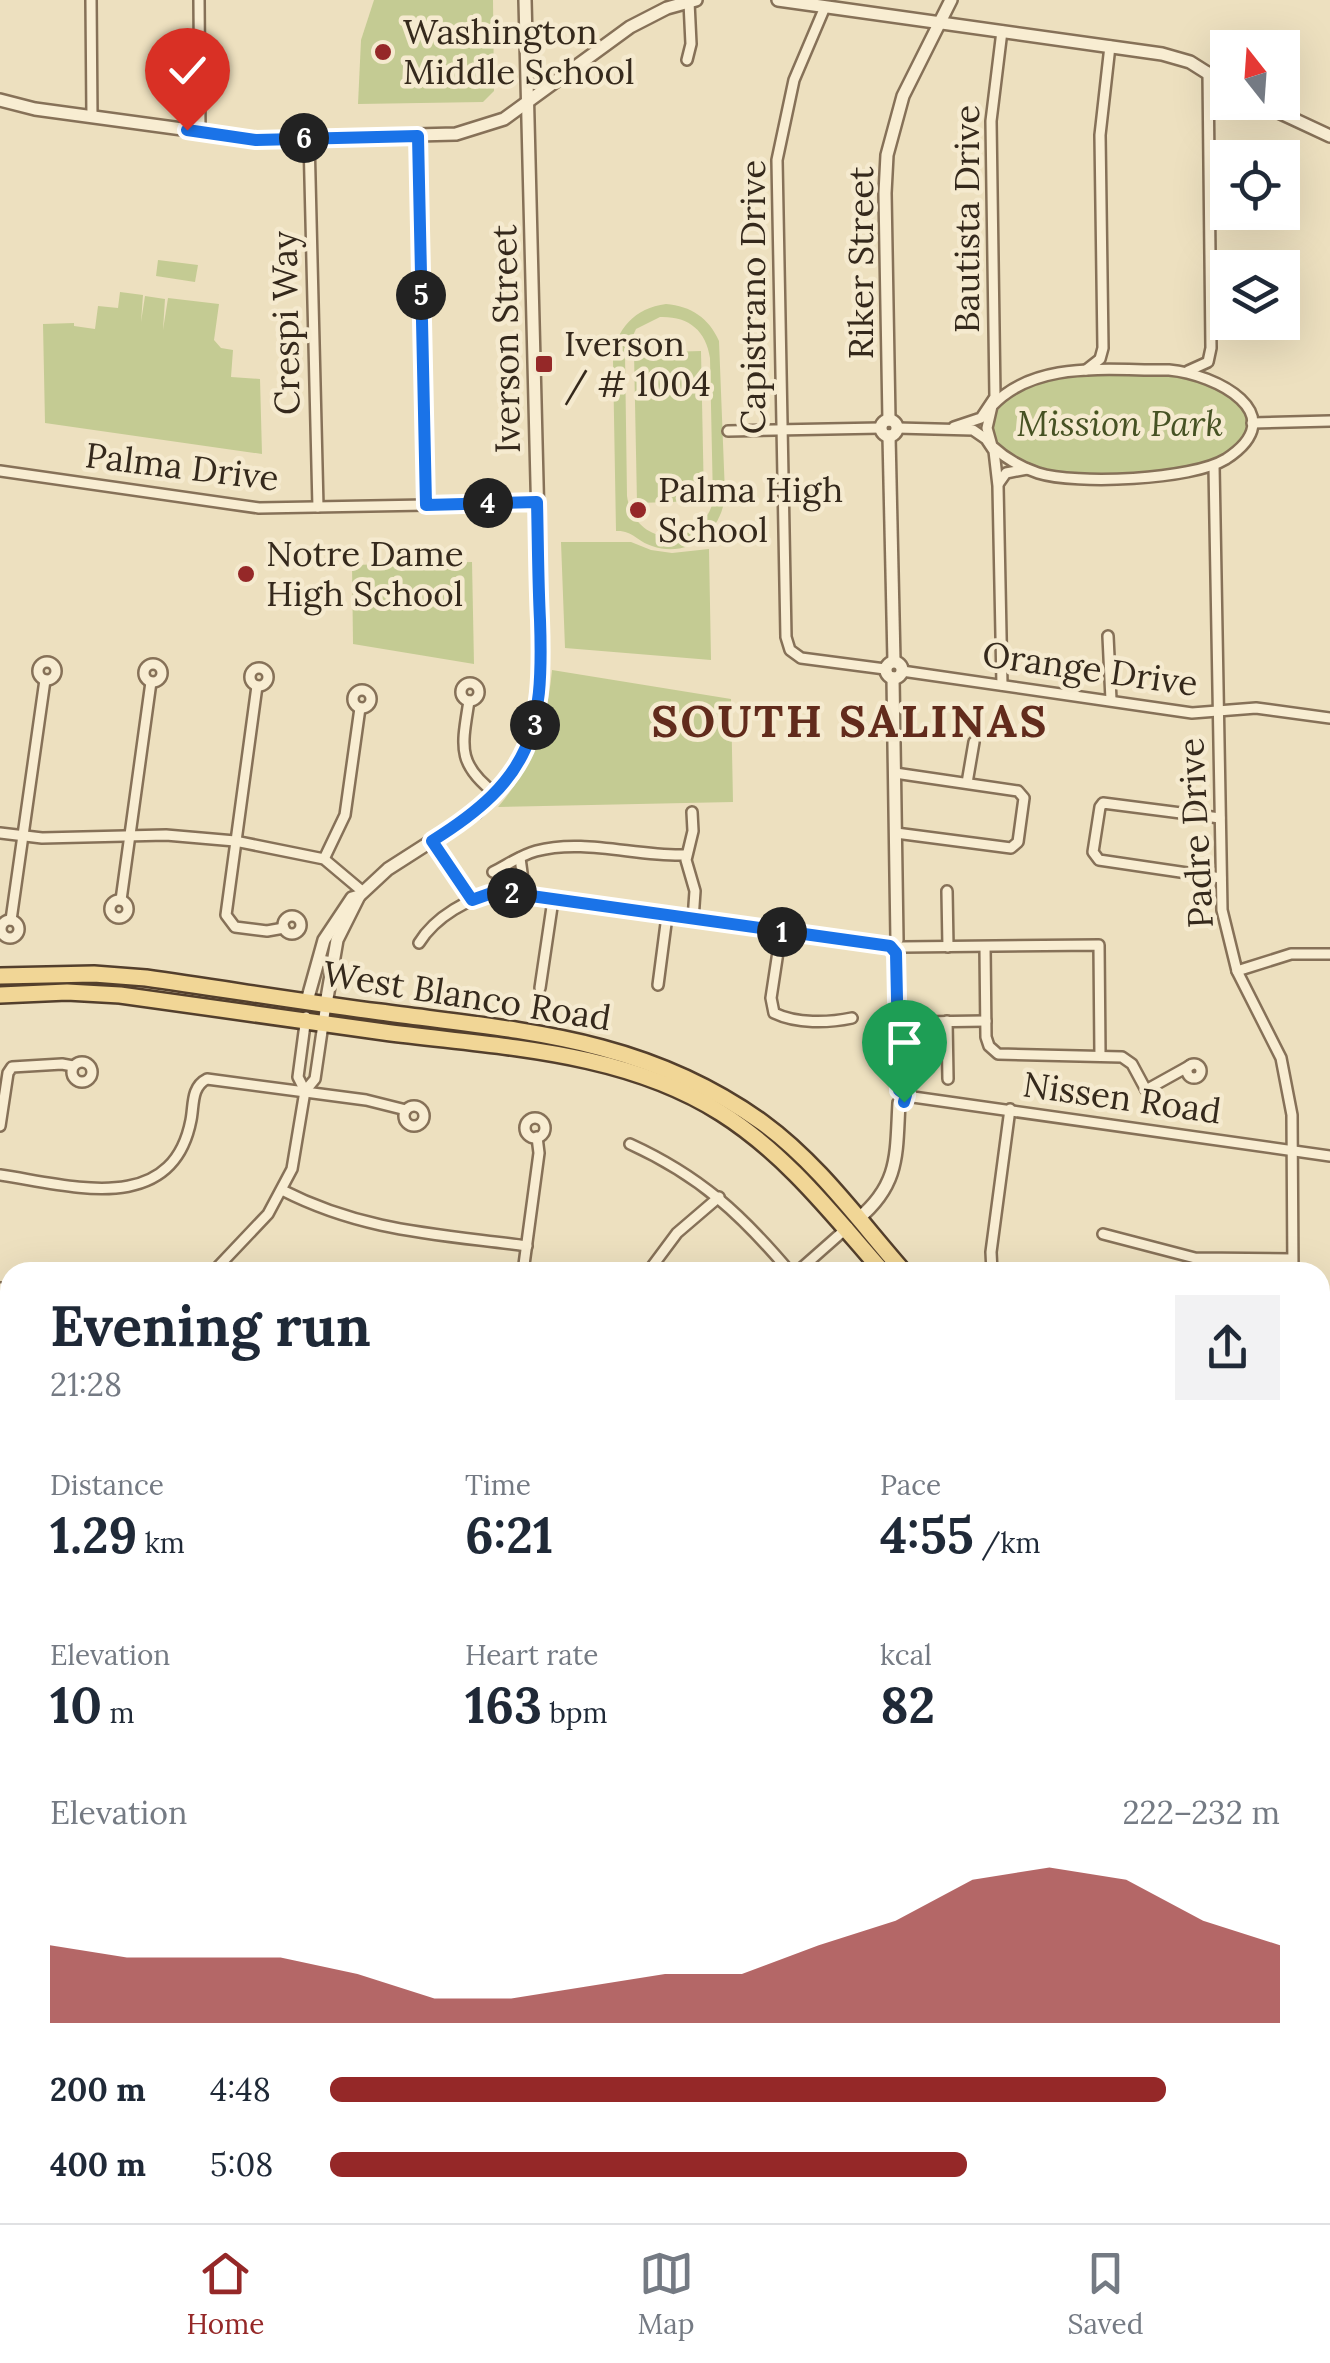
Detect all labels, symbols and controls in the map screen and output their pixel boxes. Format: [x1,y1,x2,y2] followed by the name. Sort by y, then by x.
[403,9,634,94] place label: Washington Middle School
[145,28,230,131] pin
[1210,30,1300,120] north arrow
[1210,30,1300,340] map controls
[372,41,394,63] marker: Washington Middle School
[160,43,215,98] icon: check
[944,105,989,333] street label: Bautista Drive
[279,113,329,163] pin: 6
[296,120,312,156] text: 6
[1210,140,1300,230] button: locate
[730,160,775,434] street label: Capistrano Drive
[838,166,883,359] street label: Riker Street
[481,224,530,454] street label: Iverson Street
[261,230,310,415] street label: Crespi Way
[1210,250,1300,340] button: layers
[396,270,446,320] pin: 5
[413,277,429,313] text: 5
[564,321,711,406] place label: Iverson / # 1004
[533,353,555,375] marker: Iverson / # 1004
[1017,401,1223,446] park label: Mission Park
[83,432,281,501] street label: Palma Drive
[658,467,843,552] place label: Palma High School
[463,478,513,528] pin: 4
[480,485,496,521] text: 4
[627,499,649,521] marker: Palma High School
[266,531,464,616] place label: Notre Dame High School
[235,563,257,585] marker: Notre Dame High School
[980,631,1201,706] street label: Orange Drive
[651,692,1049,749] district label: SOUTH SALINAS
[510,700,560,750] pin: 3
[527,707,543,743] text: 3
[1168,737,1223,929] street label: Padre Drive
[487,868,537,918] pin: 2
[505,875,519,911] text: 2
[757,907,807,957] pin: 1
[776,914,788,950] text: 1
[320,951,614,1040] street label: West Blanco Road
[862,1000,947,1103] pin
[877,1015,932,1070] icon: arrive
[1020,1061,1224,1134] street label: Nissen Road
[50,1291,371,1361] text: Evening run
[1175,1295,1280,1400] button: share
[50,1364,122,1405] text: 21:28
[50,1467,164,1503] text: Distance
[465,1467,531,1503] text: Time
[880,1467,941,1503] text: Pace
[50,1503,137,1567] text: 1.29
[465,1503,553,1567] text: 6:21
[880,1503,974,1567] text: 4:55
[137,1525,185,1561] text: km
[974,1525,1041,1561] text: /km
[50,1637,170,1673] text: Elevation
[465,1637,599,1673] text: Heart rate
[880,1637,932,1673] text: kcal
[50,1673,102,1737] text: 10
[465,1673,542,1737] text: 163
[880,1673,935,1737] text: 82
[102,1695,135,1731] text: m
[542,1695,607,1731] text: bpm
[50,1792,187,1833] text: Elevation
[1122,1792,1280,1833] text: 222–232 m
[50,2069,146,2110] text: 200 m
[210,2069,271,2110] text: 4:48
[50,2144,146,2185] text: 400 m
[210,2144,273,2185] text: 5:08
[187,2246,264,2342] tab: Home
[638,2246,694,2342] tab: Map
[1068,2246,1143,2342] tab: Saved

